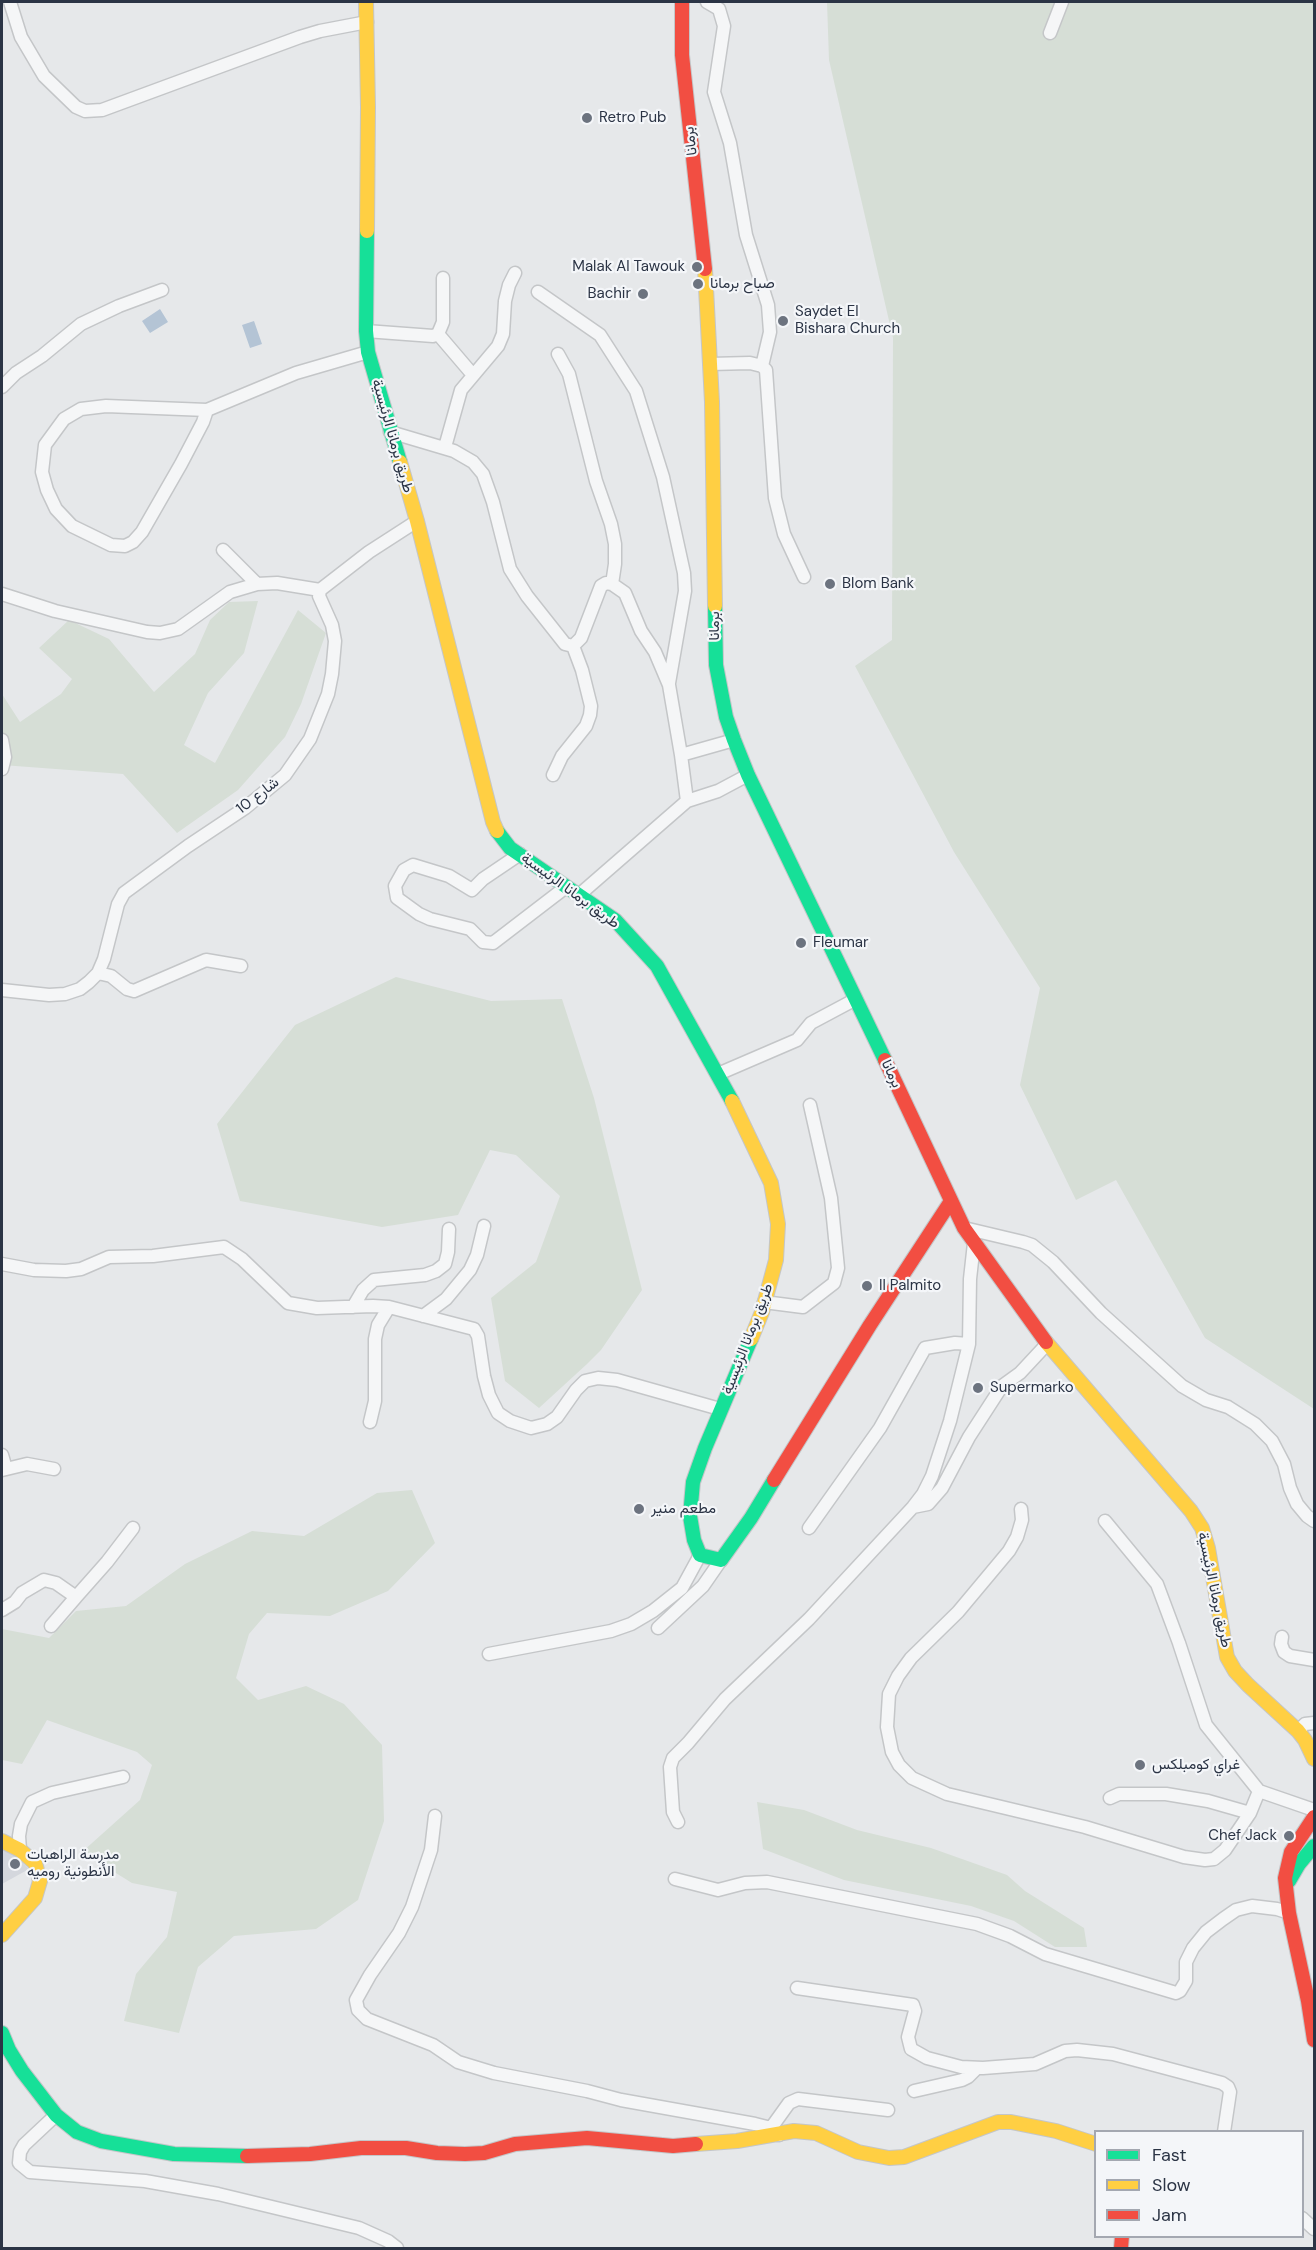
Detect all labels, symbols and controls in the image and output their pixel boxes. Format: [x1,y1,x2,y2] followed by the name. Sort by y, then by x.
[599,109,666,127] place label: Retro Pub
[580,111,594,125] marker: Retro Pub
[680,125,702,157] street label: برمانا
[572,258,685,276] place label: Malak Al Tawouk
[690,260,704,274] marker: Malak Al Tawouk
[710,275,775,293] place label: صباح برمانا
[691,277,705,291] marker: صباح برمانا
[587,285,631,303] place label: Bachir
[636,287,650,301] marker: Bachir
[795,303,900,338] place label: Saydet El Bishara Church
[776,314,790,328] marker: Saydet El Bishara Church
[367,377,417,495] street label: طريق برمانا الرئيسية
[842,575,914,593] place label: Blom Bank
[823,577,837,591] marker: Blom Bank
[706,611,724,641] street label: برمانا
[233,774,283,818] street label: شارع 10
[517,849,623,933] street label: طريق برمانا الرئيسية
[813,934,869,952] place label: Fleumar
[794,936,808,950] marker: Fleumar
[877,1057,905,1091] street label: برمانا
[879,1277,941,1295] place label: Il Palmito
[860,1279,874,1293] marker: Il Palmito
[719,1281,777,1397] street label: طريق برمانا الرئيسية
[990,1379,1074,1397] place label: Supermarko
[971,1381,985,1395] marker: Supermarko
[651,1500,716,1518] place label: مطعم منير
[632,1502,646,1516] marker: مطعم منير
[1193,1531,1235,1649] street label: طريق برمانا الرئيسية
[1152,1756,1240,1774] place label: غراي كومبلكس
[1133,1758,1147,1772] marker: غراي كومبلكس
[1208,1827,1277,1845] place label: Chef Jack
[1282,1829,1296,1843] marker: Chef Jack
[27,1846,119,1881] place label: مدرسة الراهبات الأنطونية روميه
[8,1857,22,1871] marker: مدرسة الراهبات الأنطونية روميه
[1094,2130,1304,2238] legend
[1152,2143,1187,2167] text: Fast
[1152,2173,1191,2197] text: Slow
[1152,2203,1187,2227] text: Jam

